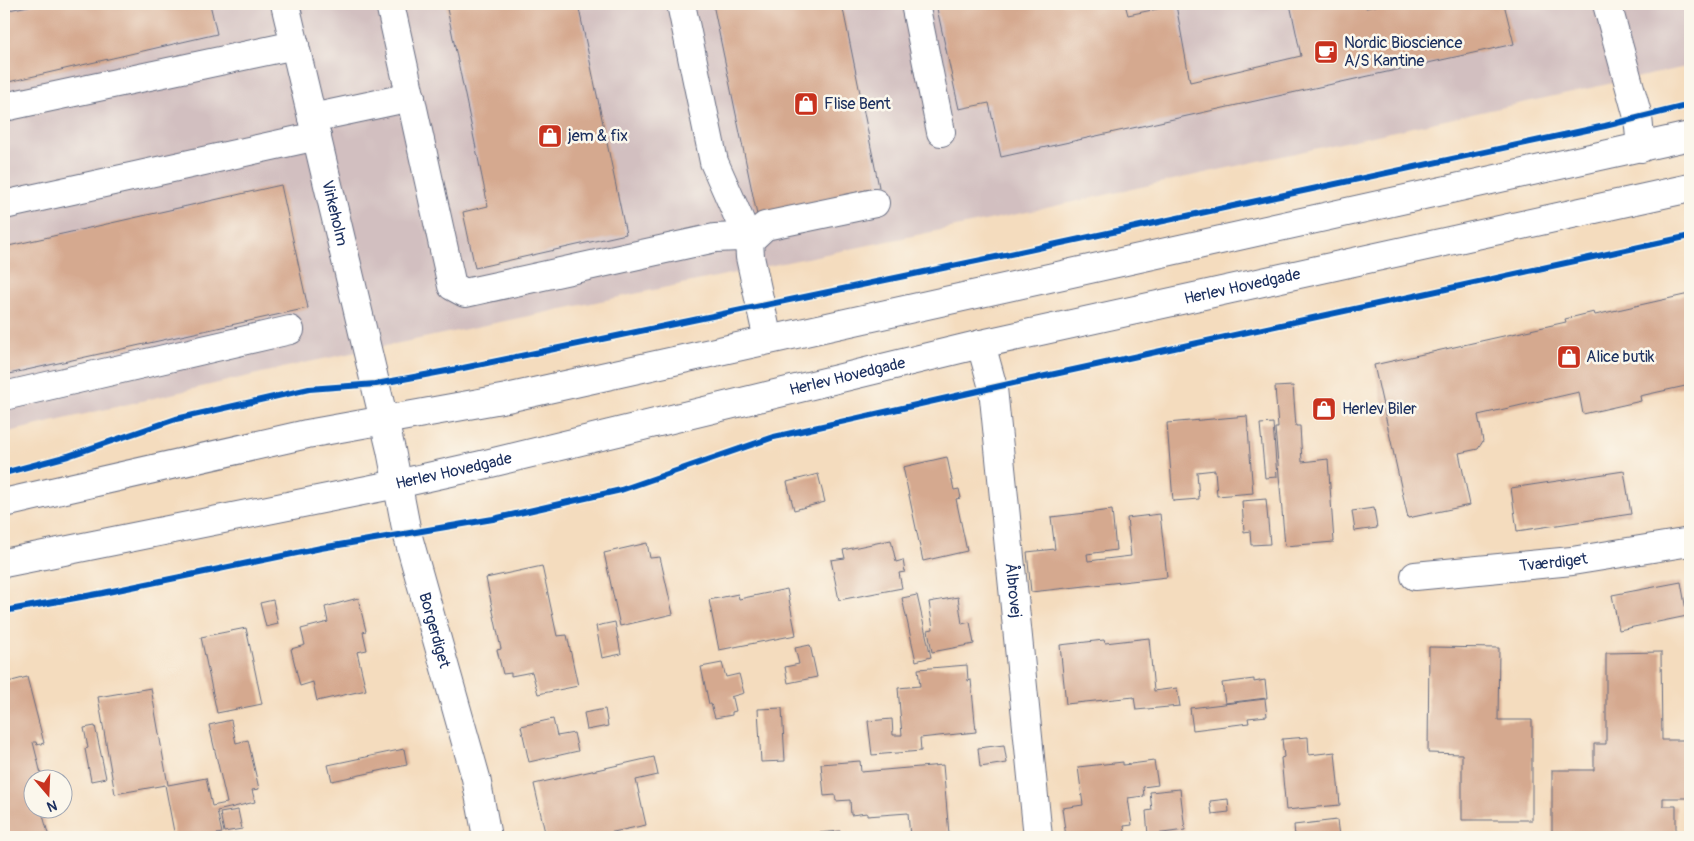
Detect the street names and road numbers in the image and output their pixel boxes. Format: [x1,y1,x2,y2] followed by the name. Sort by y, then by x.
[317,178,352,248] street label: Virkeholm
[1182,264,1302,309] street label: Herlev Hovedgade
[788,353,907,400] street label: Herlev Hovedgade
[394,448,514,494] street label: Herlev Hovedgade
[1518,549,1590,576] street label: Tværdiget
[1001,562,1026,619] street label: Ålbrovej
[414,590,455,671] street label: Borgerdiget

